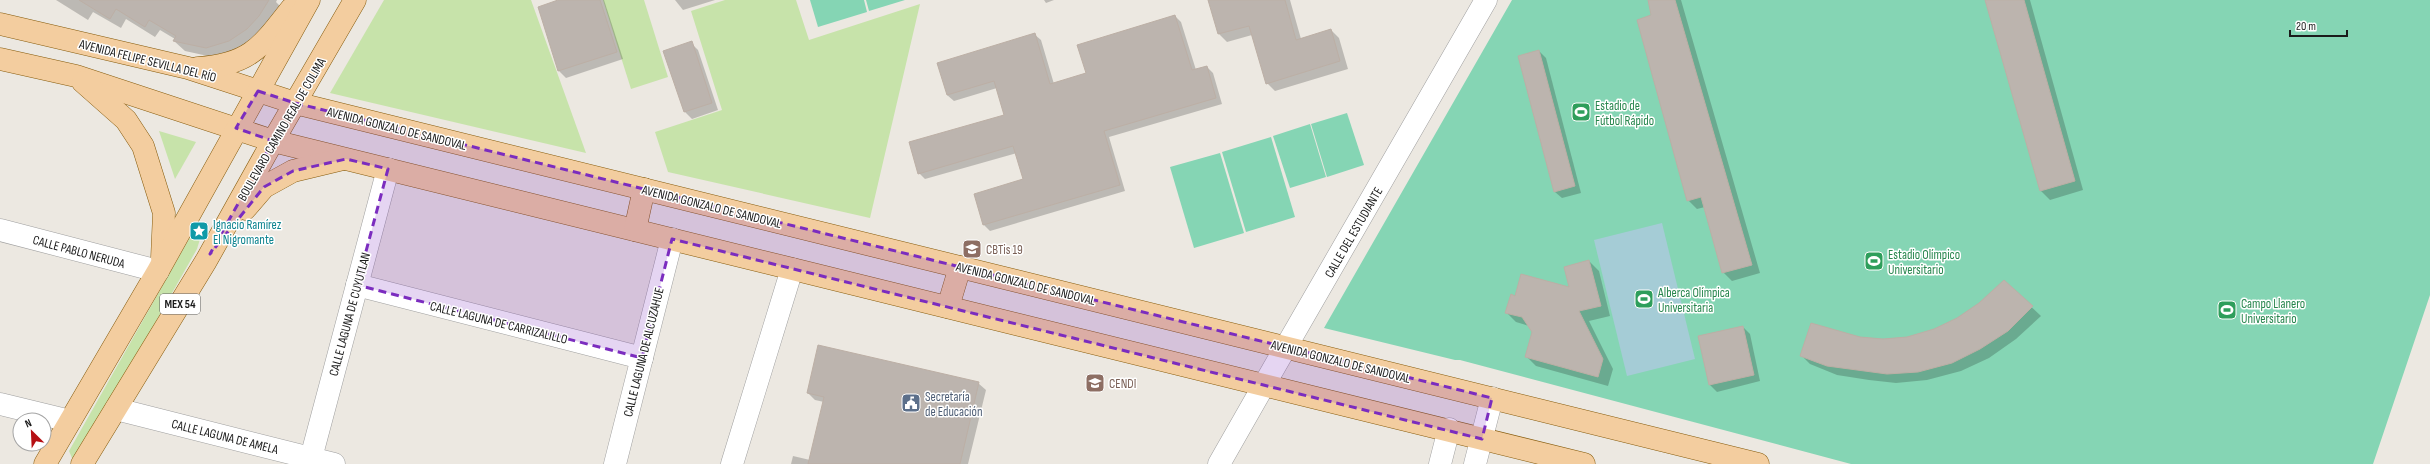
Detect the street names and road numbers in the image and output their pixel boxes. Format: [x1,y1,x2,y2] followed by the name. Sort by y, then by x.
[77,36,218,86] street label: AVENIDA FELIPE SEVILLA DEL RÍO
[234,55,330,204] street label: BOULEVARD CAMINO REAL DE COLIMA
[324,104,468,154] street label: AVENIDA GONZALO DE SANDOVAL
[639,182,783,232] street label: AVENIDA GONZALO DE SANDOVAL
[1321,184,1386,281] street label: CALLE DEL ESTUDIANTE
[31,232,127,272] street label: CALLE PABLO NERUDA
[326,251,374,378] street label: CALLE LAGUNA DE CUYUTLAN
[953,259,1097,309] street label: AVENIDA GONZALO DE SANDOVAL
[620,286,668,419] street label: CALLE LAGUNA DE ALCUZAHUE
[160,294,200,314] road number: MEX 54
[428,298,569,348] street label: CALLE LAGUNA DE CARRIZALILLO
[1268,337,1412,387] street label: AVENIDA GONZALO DE SANDOVAL
[170,416,280,458] street label: CALLE LAGUNA DE AMELA

